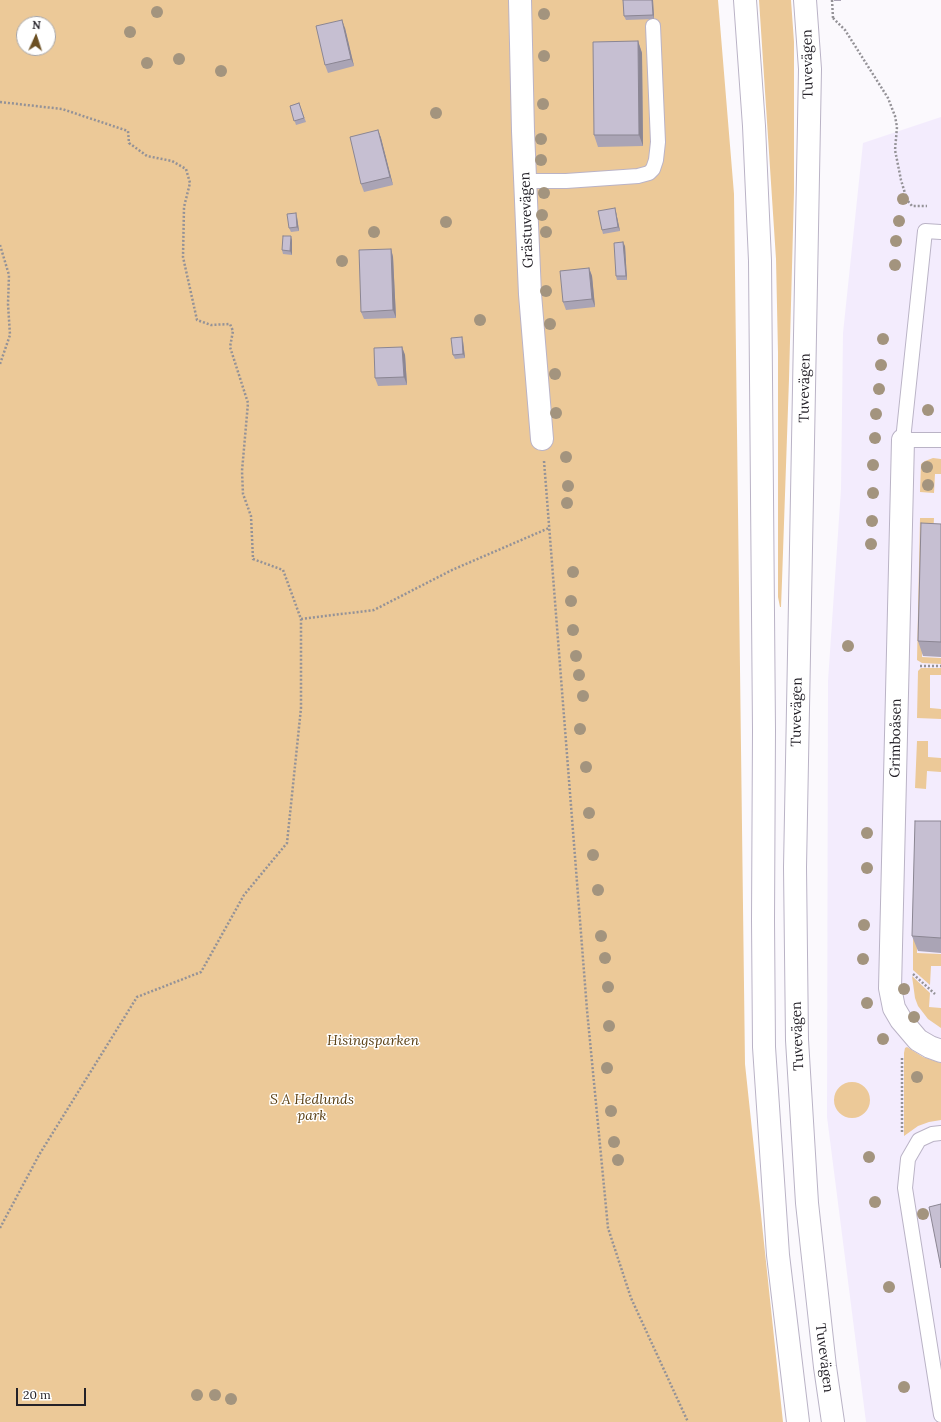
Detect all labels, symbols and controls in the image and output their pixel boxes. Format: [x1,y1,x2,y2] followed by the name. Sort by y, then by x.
[16,16,56,56] north arrow
[32,18,41,32] text: N
[799,29,817,99] street label: Tuvevägen
[517,172,537,268] street label: Grästuvevägen
[796,353,814,423] street label: Tuvevägen
[788,677,806,747] street label: Tuvevägen
[887,698,905,778] street label: Grimboåsen
[788,1001,808,1071] street label: Tuvevägen
[327,1033,419,1049] park label: Hisingsparken
[270,1092,354,1124] park label: S A Hedlunds park
[811,1323,837,1393] street label: Tuvevägen
[18,1380,88,1406] scale bar
[23,1387,51,1402] text: 20 m

